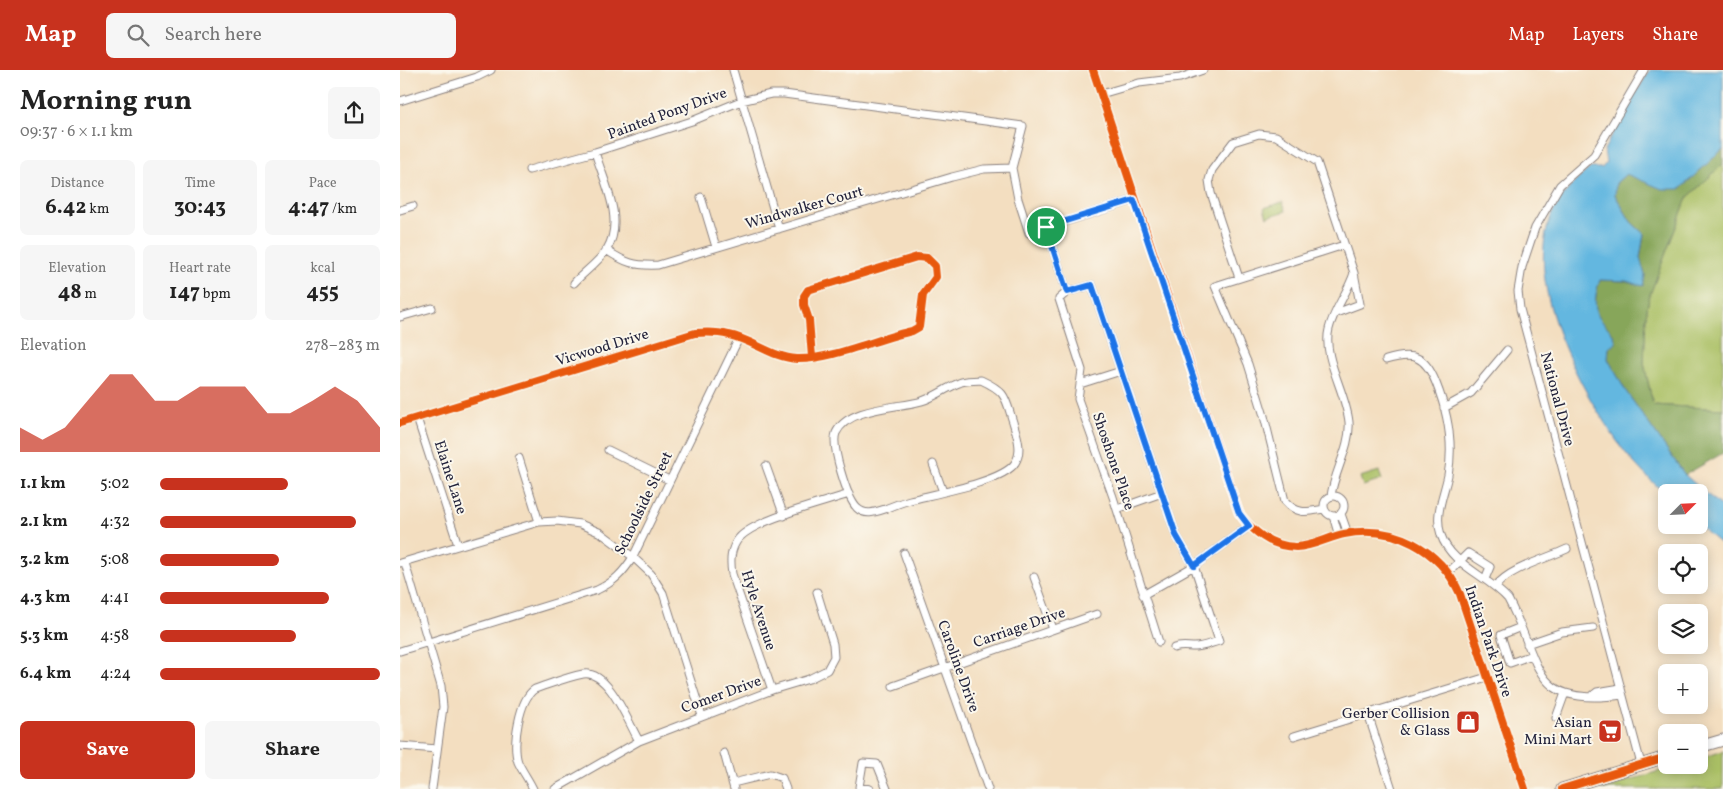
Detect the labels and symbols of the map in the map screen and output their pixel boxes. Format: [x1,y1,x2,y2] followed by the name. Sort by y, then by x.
[605,83,730,146] street label: Painted Pony Drive
[743,182,866,235] street label: Windwalker Court
[1025,206,1067,248] pin
[553,324,652,373] street label: Vicwood Drive
[1534,350,1579,449] street label: National Drive
[1086,410,1139,513] street label: Shoshone Place
[428,438,471,517] street label: Elaine Lane
[610,448,678,559] street label: Schoolside Street
[1658,484,1708,534] north arrow
[735,568,780,653] street label: Hyle Avenue
[1459,583,1517,700] street label: Indian Park Drive
[971,603,1068,654] street label: Carriage Drive
[931,618,984,715] street label: Caroline Drive
[678,671,765,720] street label: Comer Drive
[1342,704,1450,742] place label: Gerber Collision & Glass
[1455,709,1481,735] shop icon: Gerber Collision & Glass
[1524,713,1592,751] place label: Asian Mini Mart
[1597,718,1623,744] supermarket icon: Asian Mini Mart

